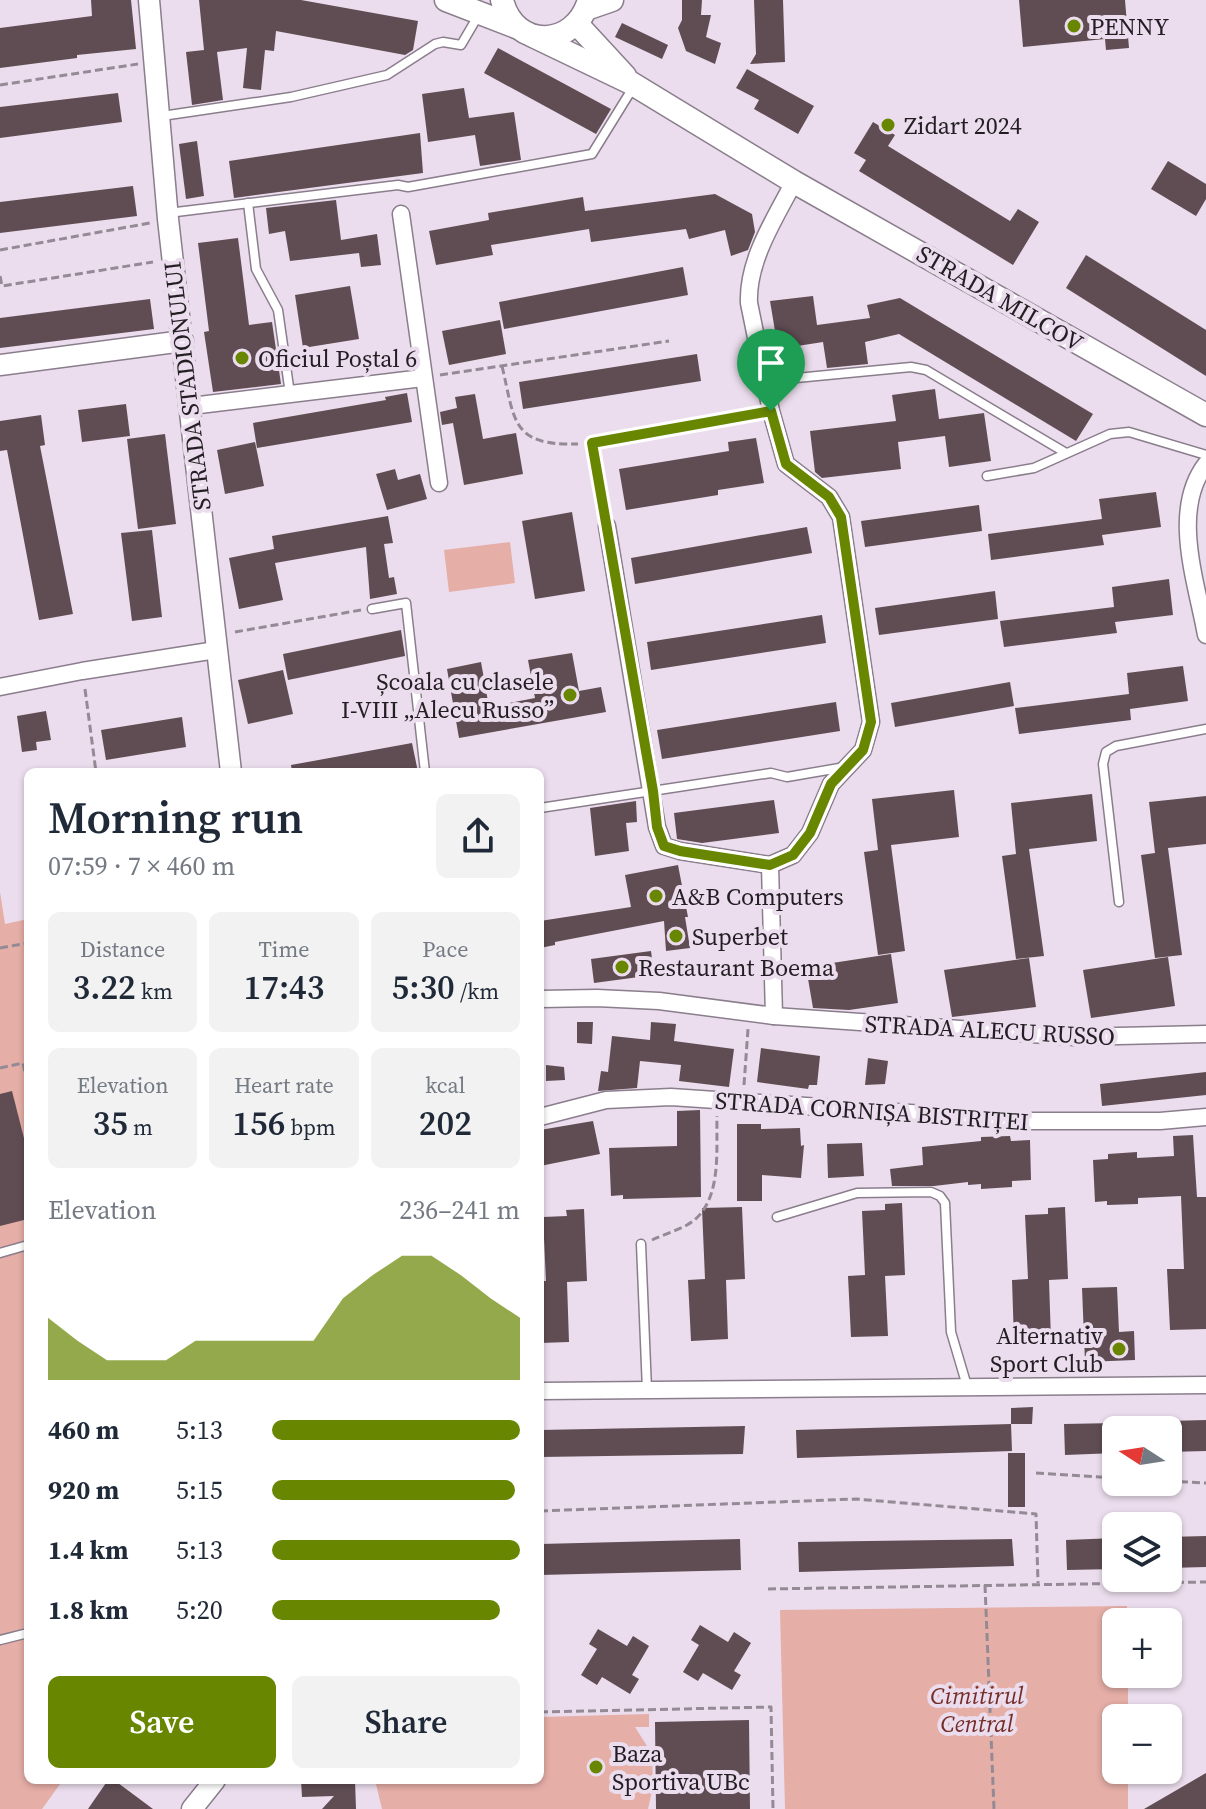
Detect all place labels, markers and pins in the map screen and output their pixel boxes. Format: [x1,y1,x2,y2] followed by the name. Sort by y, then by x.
[1090,10,1169,43] place label: PENNY
[1065,17,1083,35] marker: PENNY
[904,109,1022,142] place label: Zidart 2024
[879,116,897,134] marker: Zidart 2024
[737,329,805,411] pin
[258,342,417,375] place label: Oficiul Poștal 6
[233,349,251,367] marker: Oficiul Poștal 6
[341,665,554,726] place label: Școala cu clasele I-VIII „Alecu Russo”
[561,686,579,704] marker: Școala cu clasele I-VIII „Alecu Russo”
[672,880,844,913] place label: A&B Computers
[647,887,665,905] marker: A&B Computers
[692,920,788,953] place label: Superbet
[667,927,685,945] marker: Superbet
[638,951,835,984] place label: Restaurant Boema
[613,958,631,976] marker: Restaurant Boema
[990,1319,1103,1380] place label: Alternativ Sport Club
[1110,1340,1128,1358] marker: Alternativ Sport Club
[612,1737,750,1798] place label: Baza Sportiva UBc
[587,1758,605,1776] marker: Baza Sportiva UBc

